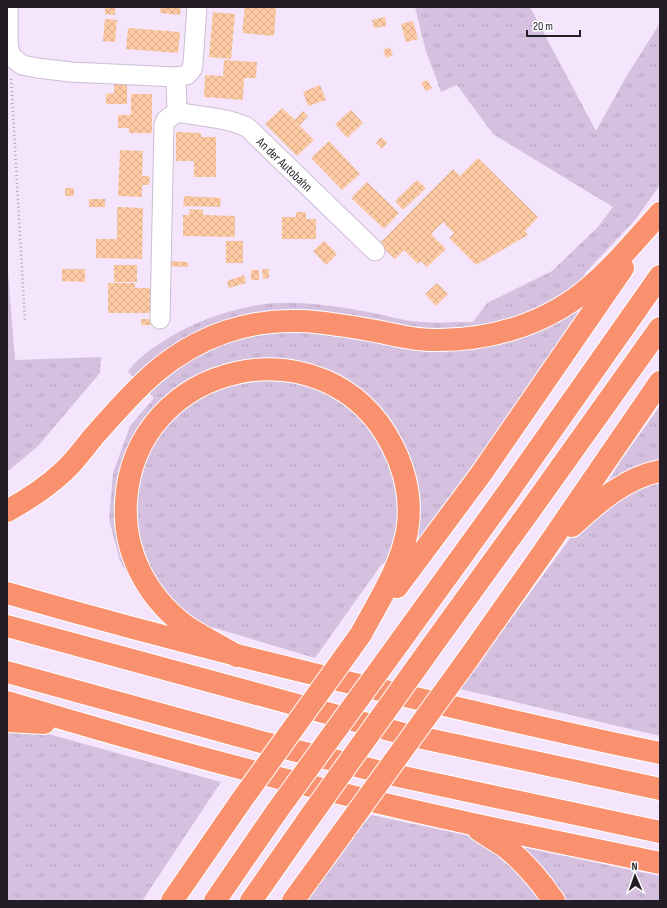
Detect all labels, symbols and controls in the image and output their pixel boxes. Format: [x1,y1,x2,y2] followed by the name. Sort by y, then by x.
[527,12,580,38] scale bar
[533,19,553,34] text: 20 m
[252,133,316,195] street label: An der Autobahn
[615,856,655,896] north arrow
[632,860,638,873] text: N

